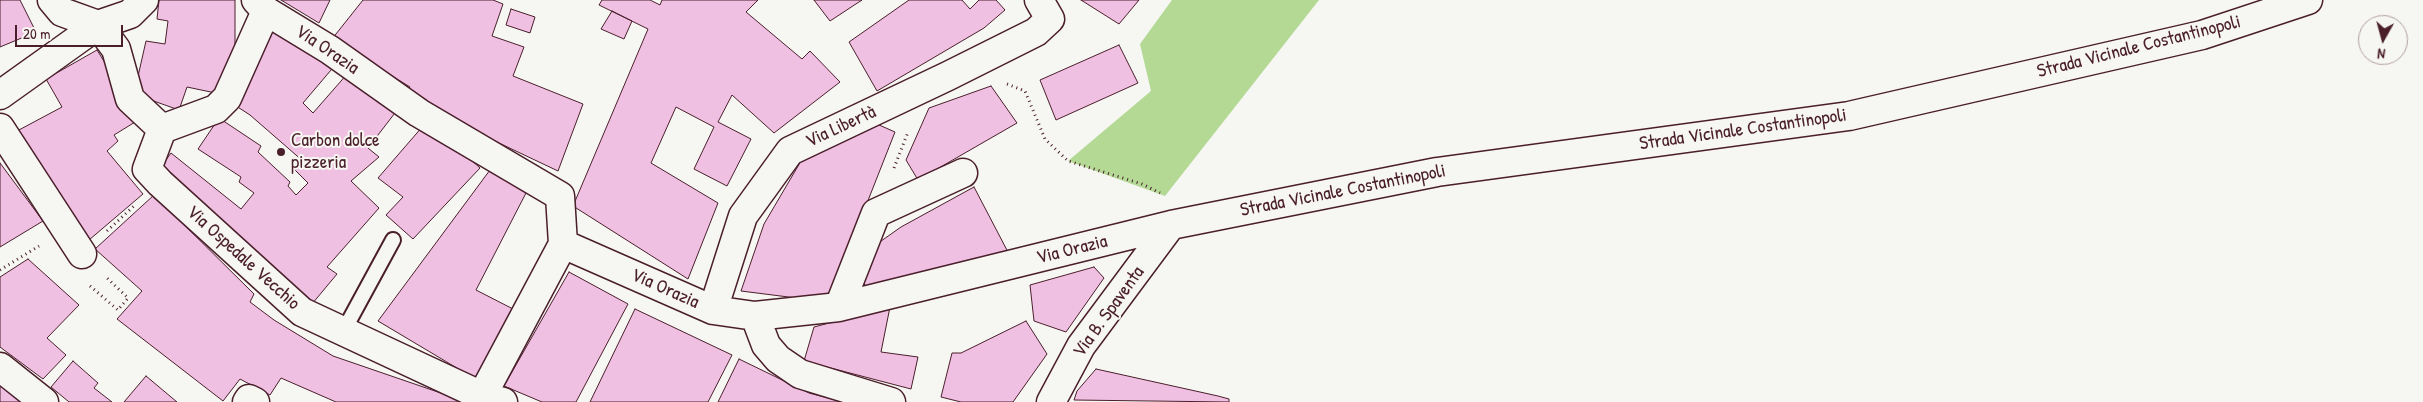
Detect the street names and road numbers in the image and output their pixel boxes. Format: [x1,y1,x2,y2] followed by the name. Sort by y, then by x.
[2035,11,2243,83] street label: Strada Vicinale Costantinopoli
[291,20,363,80] street label: Via Orazia
[802,101,880,153] street label: Via Libertà
[1638,104,1848,156] street label: Strada Vicinale Costantinopoli
[1238,160,1448,222] street label: Strada Vicinale Costantinopoli
[181,201,305,315] street label: Via Ospedale Vecchio
[1034,230,1110,270] street label: Via Orazia
[1068,262,1150,362] street label: Via B. Spaventa
[628,264,702,314] street label: Via Orazia

